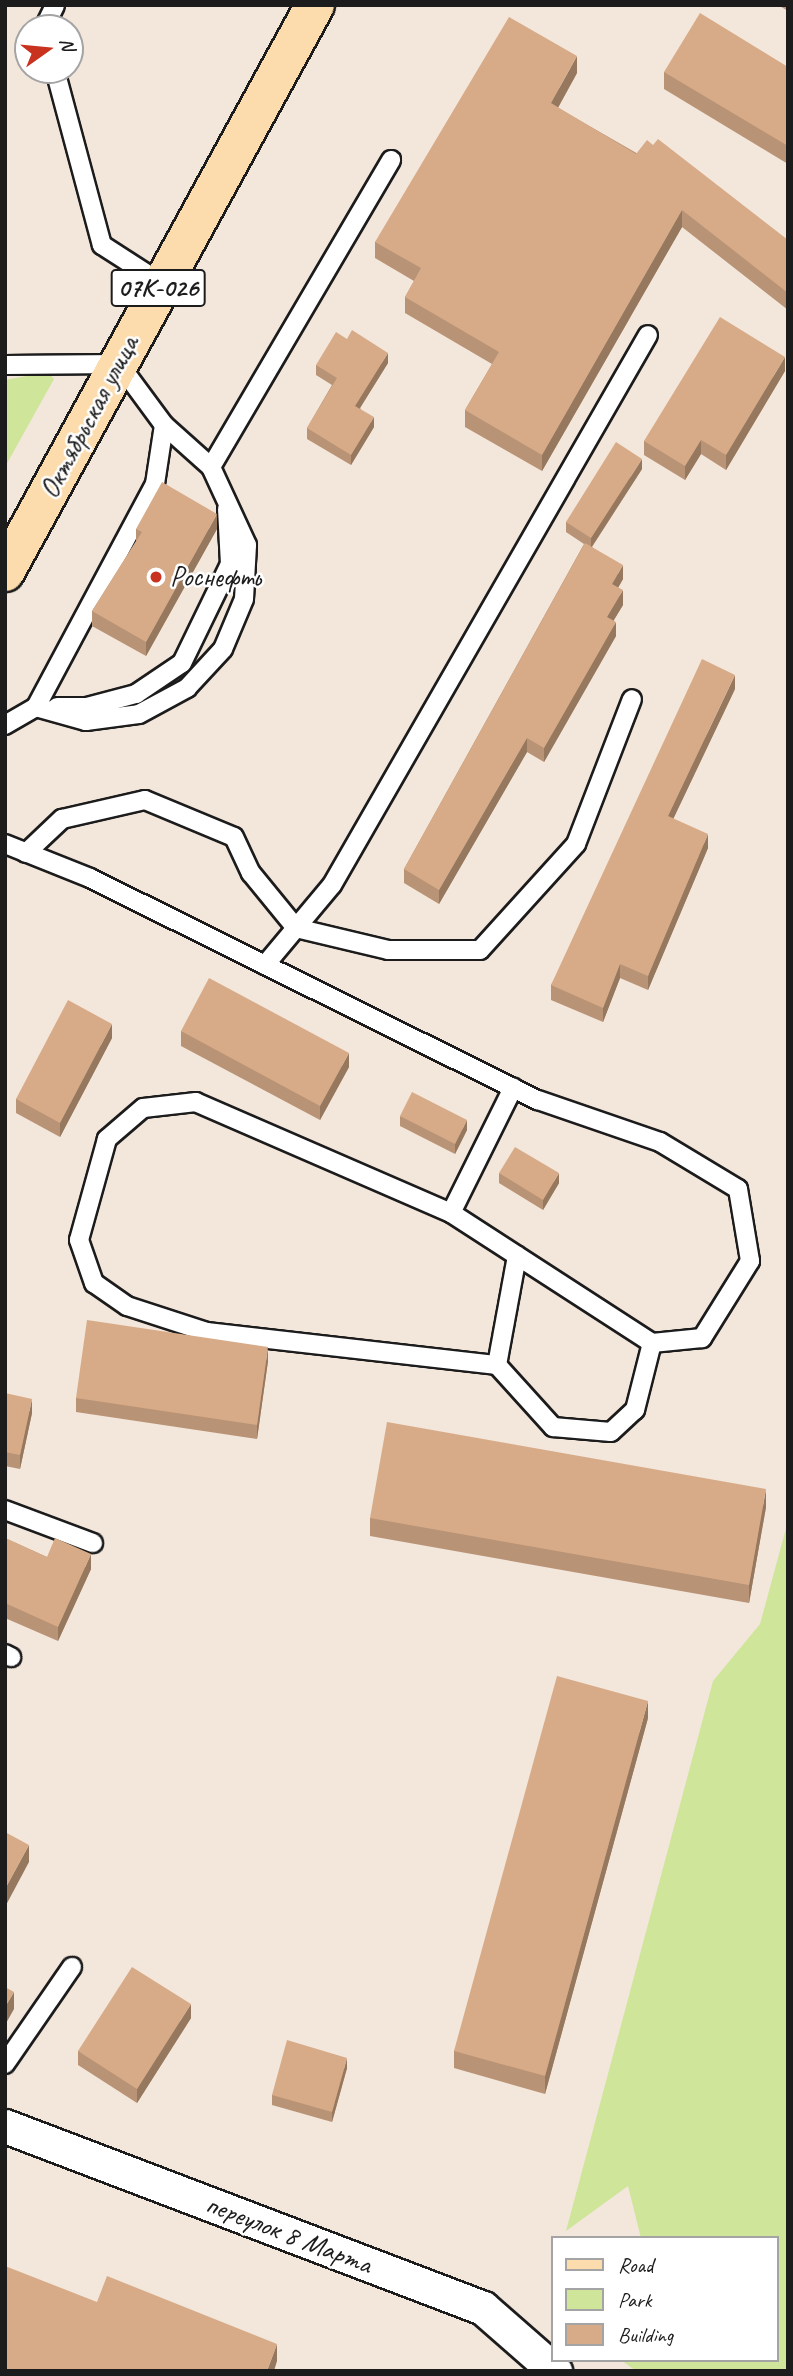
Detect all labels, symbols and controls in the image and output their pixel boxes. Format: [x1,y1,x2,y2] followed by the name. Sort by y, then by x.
[14,14,84,84] north arrow
[54,35,80,53] text: N
[109,266,207,310] road number: 07К-026
[32,330,146,504] street label: Октябрьская улица
[170,560,261,594] place label: Роснефть
[148,569,164,585] marker: Роснефть
[201,2187,377,2281] street label: переулок 8 Марта
[552,2236,779,2362] legend
[618,2252,653,2278] text: Road
[618,2287,651,2313] text: Park
[618,2322,673,2348] text: Building

